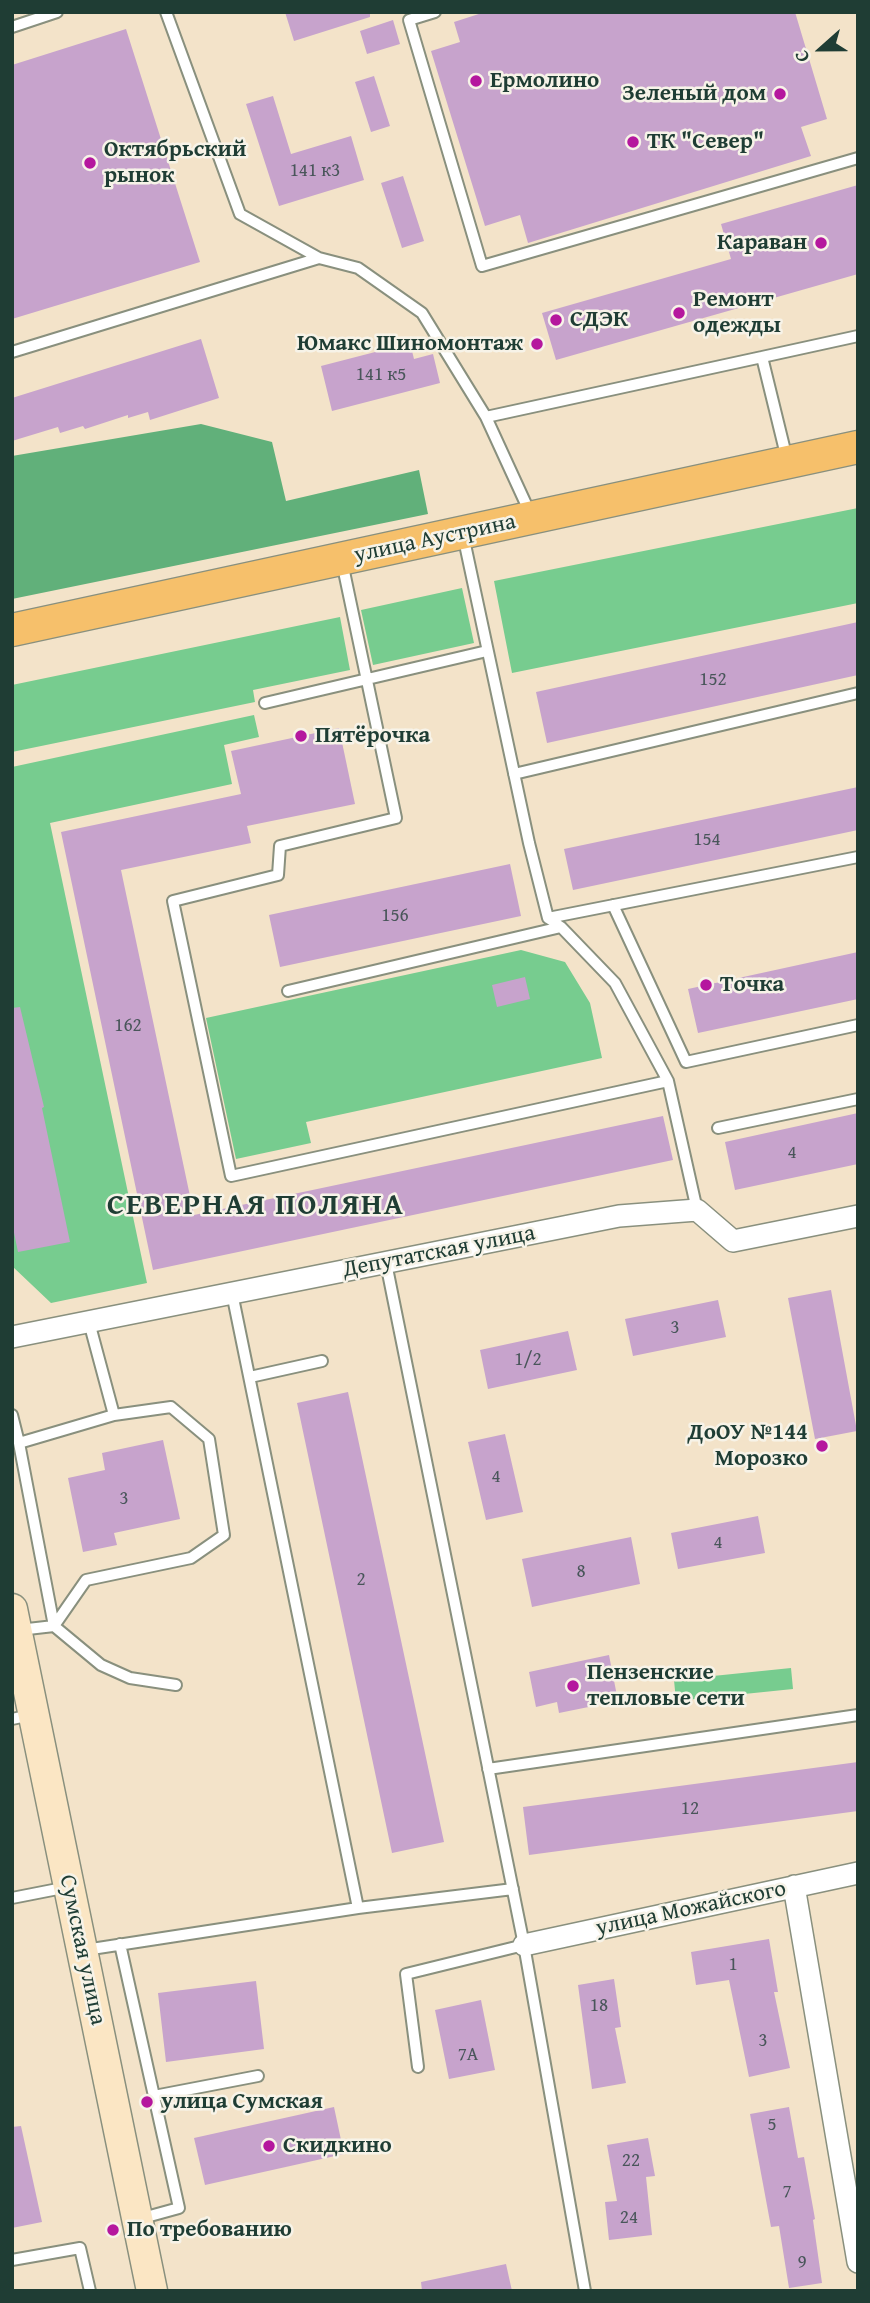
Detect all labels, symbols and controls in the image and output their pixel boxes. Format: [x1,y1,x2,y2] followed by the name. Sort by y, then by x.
[786,14,856,84] north arrow
[786,46,816,67] text: С
[490,67,599,95] place label: Ермолино
[468,73,484,89] marker: Ермолино
[622,80,766,108] place label: Зеленый дом
[772,86,788,102] marker: Зеленый дом
[647,128,764,156] place label: ТК "Север"
[625,134,641,150] marker: ТК "Север"
[104,136,246,190] place label: Октябрьский рынок
[82,155,98,171] marker: Октябрьский рынок
[290,160,340,182] house number: 141 к3
[717,229,807,257] place label: Караван
[813,235,829,251] marker: Караван
[693,286,781,340] place label: Ремонт одежды
[671,305,687,321] marker: Ремонт одежды
[570,306,628,334] place label: СДЭК
[548,312,564,328] marker: СДЭК
[297,330,523,358] place label: Юмакс Шиномонтаж
[529,336,545,352] marker: Юмакс Шиномонтаж
[356,364,406,386] house number: 141 к5
[352,508,518,570] street label: улица Аустрина
[699,669,727,691] house number: 152
[315,722,430,750] place label: Пятёрочка
[293,728,309,744] marker: Пятёрочка
[693,829,721,851] house number: 154
[381,905,409,927] house number: 156
[720,971,784,999] place label: Точка
[698,977,714,993] marker: Точка
[114,1015,142,1037] house number: 162
[787,1142,797,1164] house number: 4
[109,1188,403,1224] district label: СЕВЕРНАЯ ПОЛЯНА
[341,1220,537,1284] street label: Депутатская улица
[670,1317,680,1339] house number: 3
[514,1349,542,1371] house number: 1/2
[688,1419,808,1473] place label: ДоОУ №144 Морозко
[814,1438,830,1454] marker: ДоОУ №144 Морозко
[491,1466,501,1488] house number: 4
[119,1488,129,1510] house number: 3
[713,1532,723,1554] house number: 4
[576,1561,586,1583] house number: 8
[356,1569,366,1591] house number: 2
[587,1659,745,1713] place label: Пензенские тепловые сети
[565,1678,581,1694] marker: Пензенские тепловые сети
[681,1798,699,1820] house number: 12
[53,1872,111,2028] street label: Сумская улица
[593,1875,789,1943] street label: улица Можайского
[728,1954,738,1976] house number: 1
[590,1995,608,2017] house number: 18
[758,2030,768,2052] house number: 3
[458,2044,478,2066] house number: 7А
[161,2088,323,2116] place label: улица Сумская
[139,2094,155,2110] marker: улица Сумская
[767,2114,777,2136] house number: 5
[283,2132,392,2160] place label: Скидкино
[261,2138,277,2154] marker: Скидкино
[622,2150,640,2172] house number: 22
[782,2181,792,2203] house number: 7
[620,2207,638,2229] house number: 24
[127,2216,292,2244] place label: По требованию
[105,2222,121,2238] marker: По требованию
[797,2252,807,2274] house number: 9

